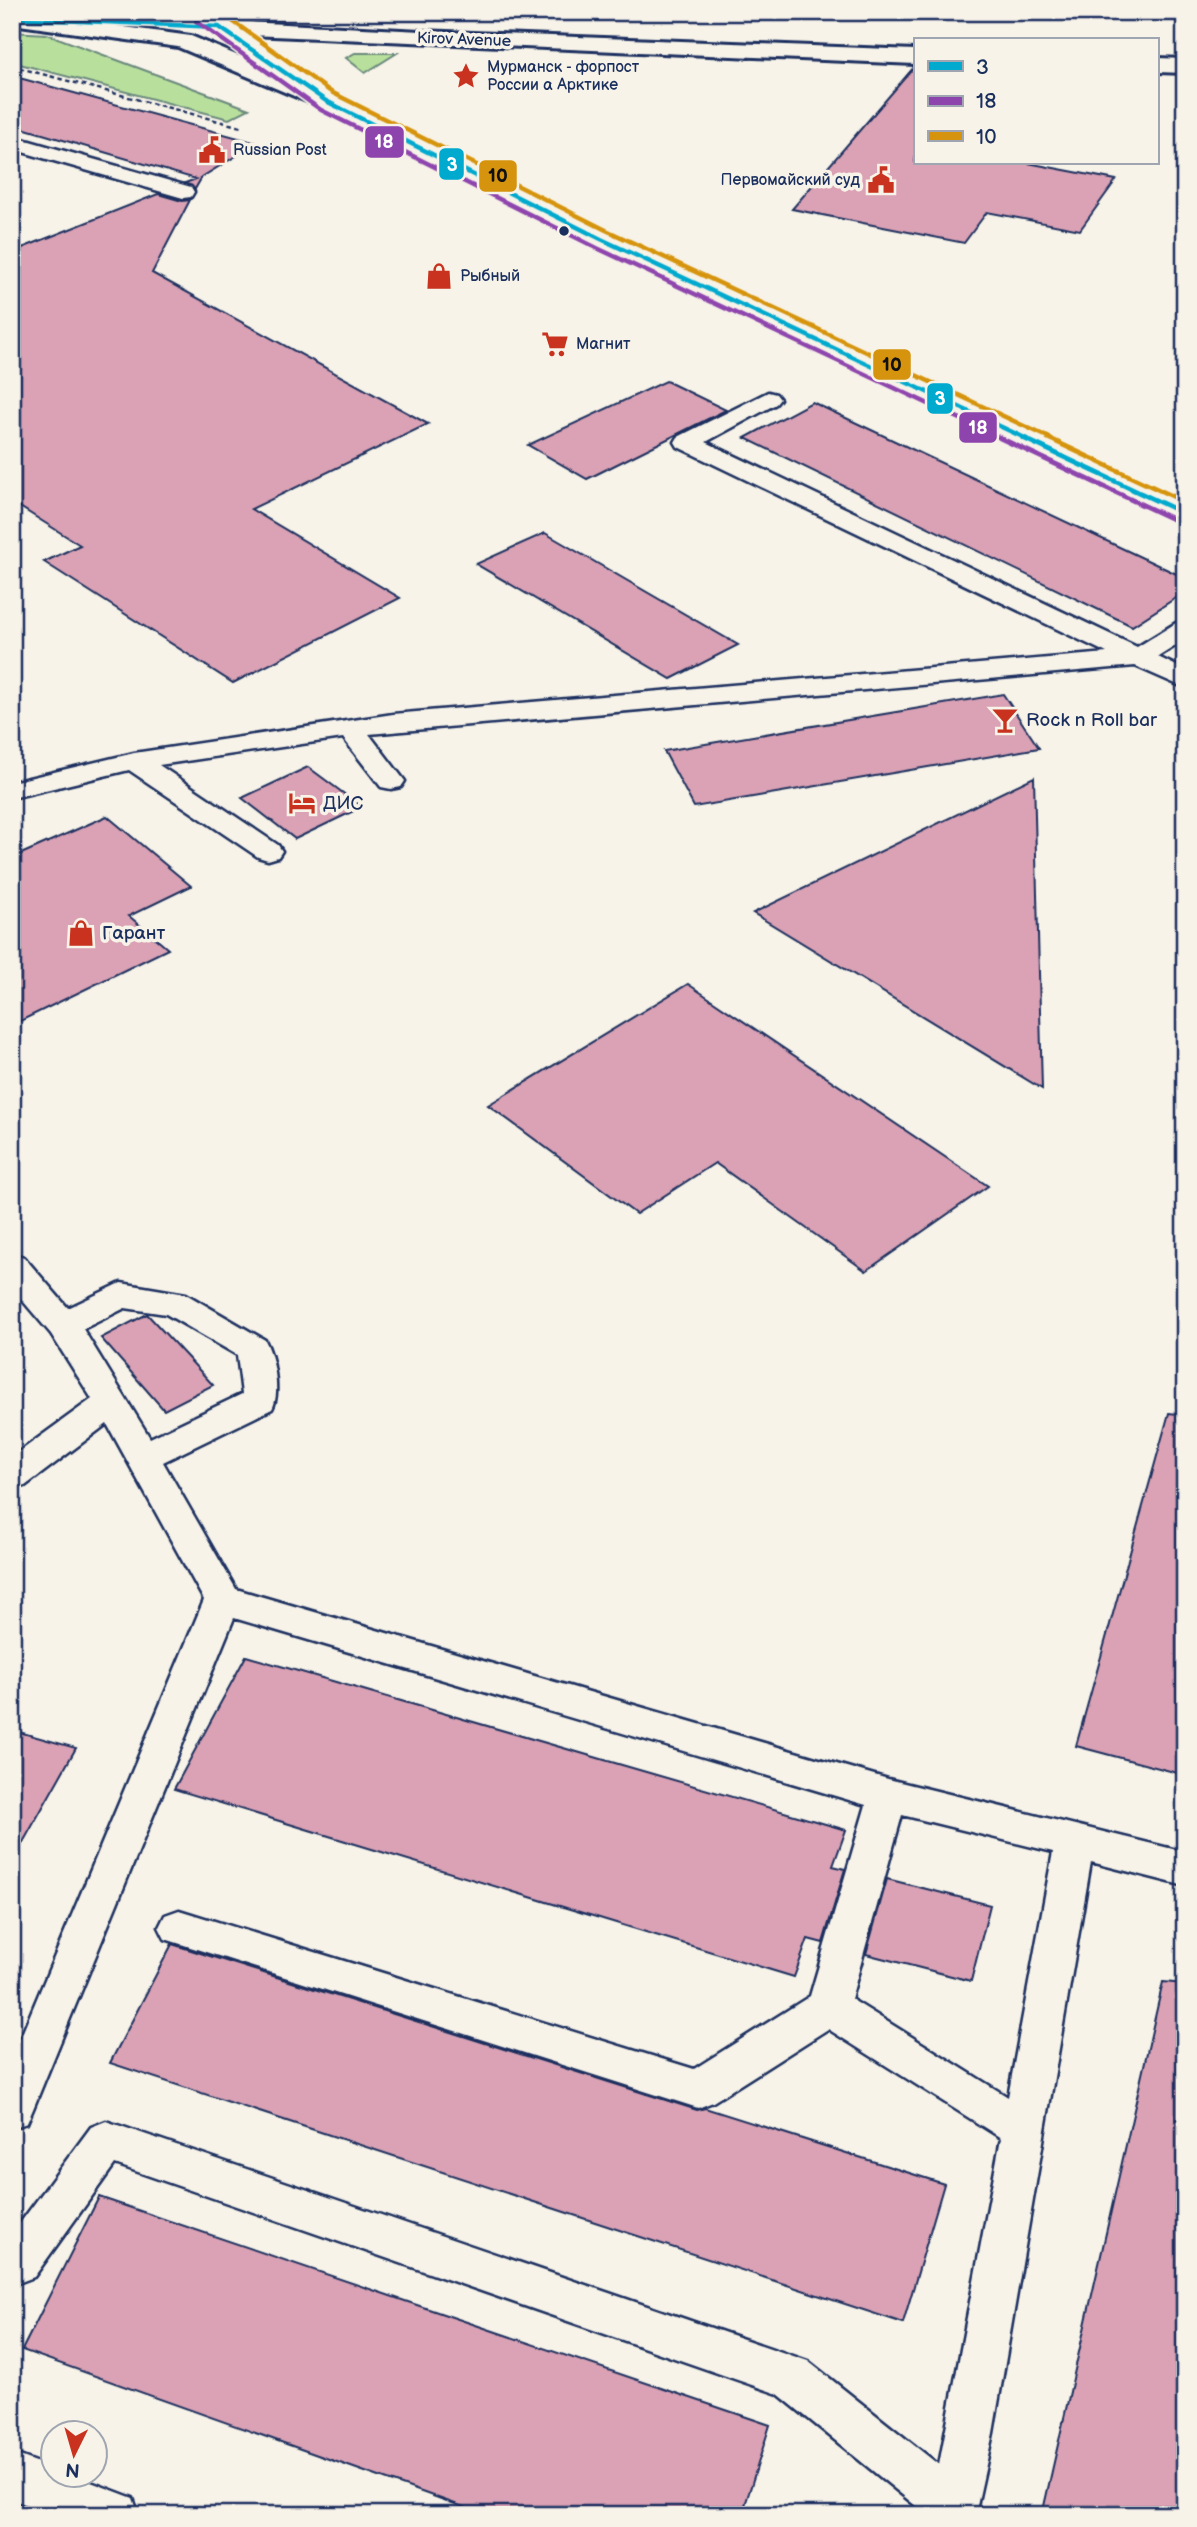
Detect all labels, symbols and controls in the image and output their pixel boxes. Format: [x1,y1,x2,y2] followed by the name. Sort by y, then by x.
[417,29,512,51] street label: Kirov Avenue
[914,38,1158,164] legend
[976,55,989,80] text: 3
[487,58,640,95] place label: Мурманск - форпост России а Арктике
[451,61,481,91] place icon: Мурманск - форпост России а Арктике
[976,89,996,114] text: 18
[364,125,405,159] line badge: 18
[976,125,996,150] text: 10
[374,131,394,154] text: 18
[197,135,227,165] public building icon: Russian Post
[233,141,327,160] place label: Russian Post
[438,147,465,181] line badge: 3
[446,154,458,177] text: 3
[478,159,518,193] line badge: 10
[488,165,508,188] text: 10
[866,165,896,195] public building icon: Первомайский суд
[721,171,860,190] place label: Первомайский суд
[557,224,571,238] unlabelled marker
[424,261,454,291] shop icon: Рыбный
[460,267,520,286] place label: Рыбный
[540,329,570,359] supermarket icon: Магнит
[576,335,631,354] place label: Магнит
[872,348,912,381] line badge: 10
[882,354,902,377] text: 10
[926,382,954,415] line badge: 3
[934,388,946,411] text: 3
[958,411,998,444] line badge: 18
[968,417,988,440] text: 18
[990,705,1020,735] bar icon: Rock n Roll bar
[1026,709,1158,732] place label: Rock n Roll bar
[287,788,317,818] hotel icon: ДИС
[323,792,363,815] place label: ДИС
[66,918,96,948] shop icon: Гарант
[102,922,165,945] place label: Гарант
[38,2418,108,2488] north arrow
[65,2457,81,2482] text: N

